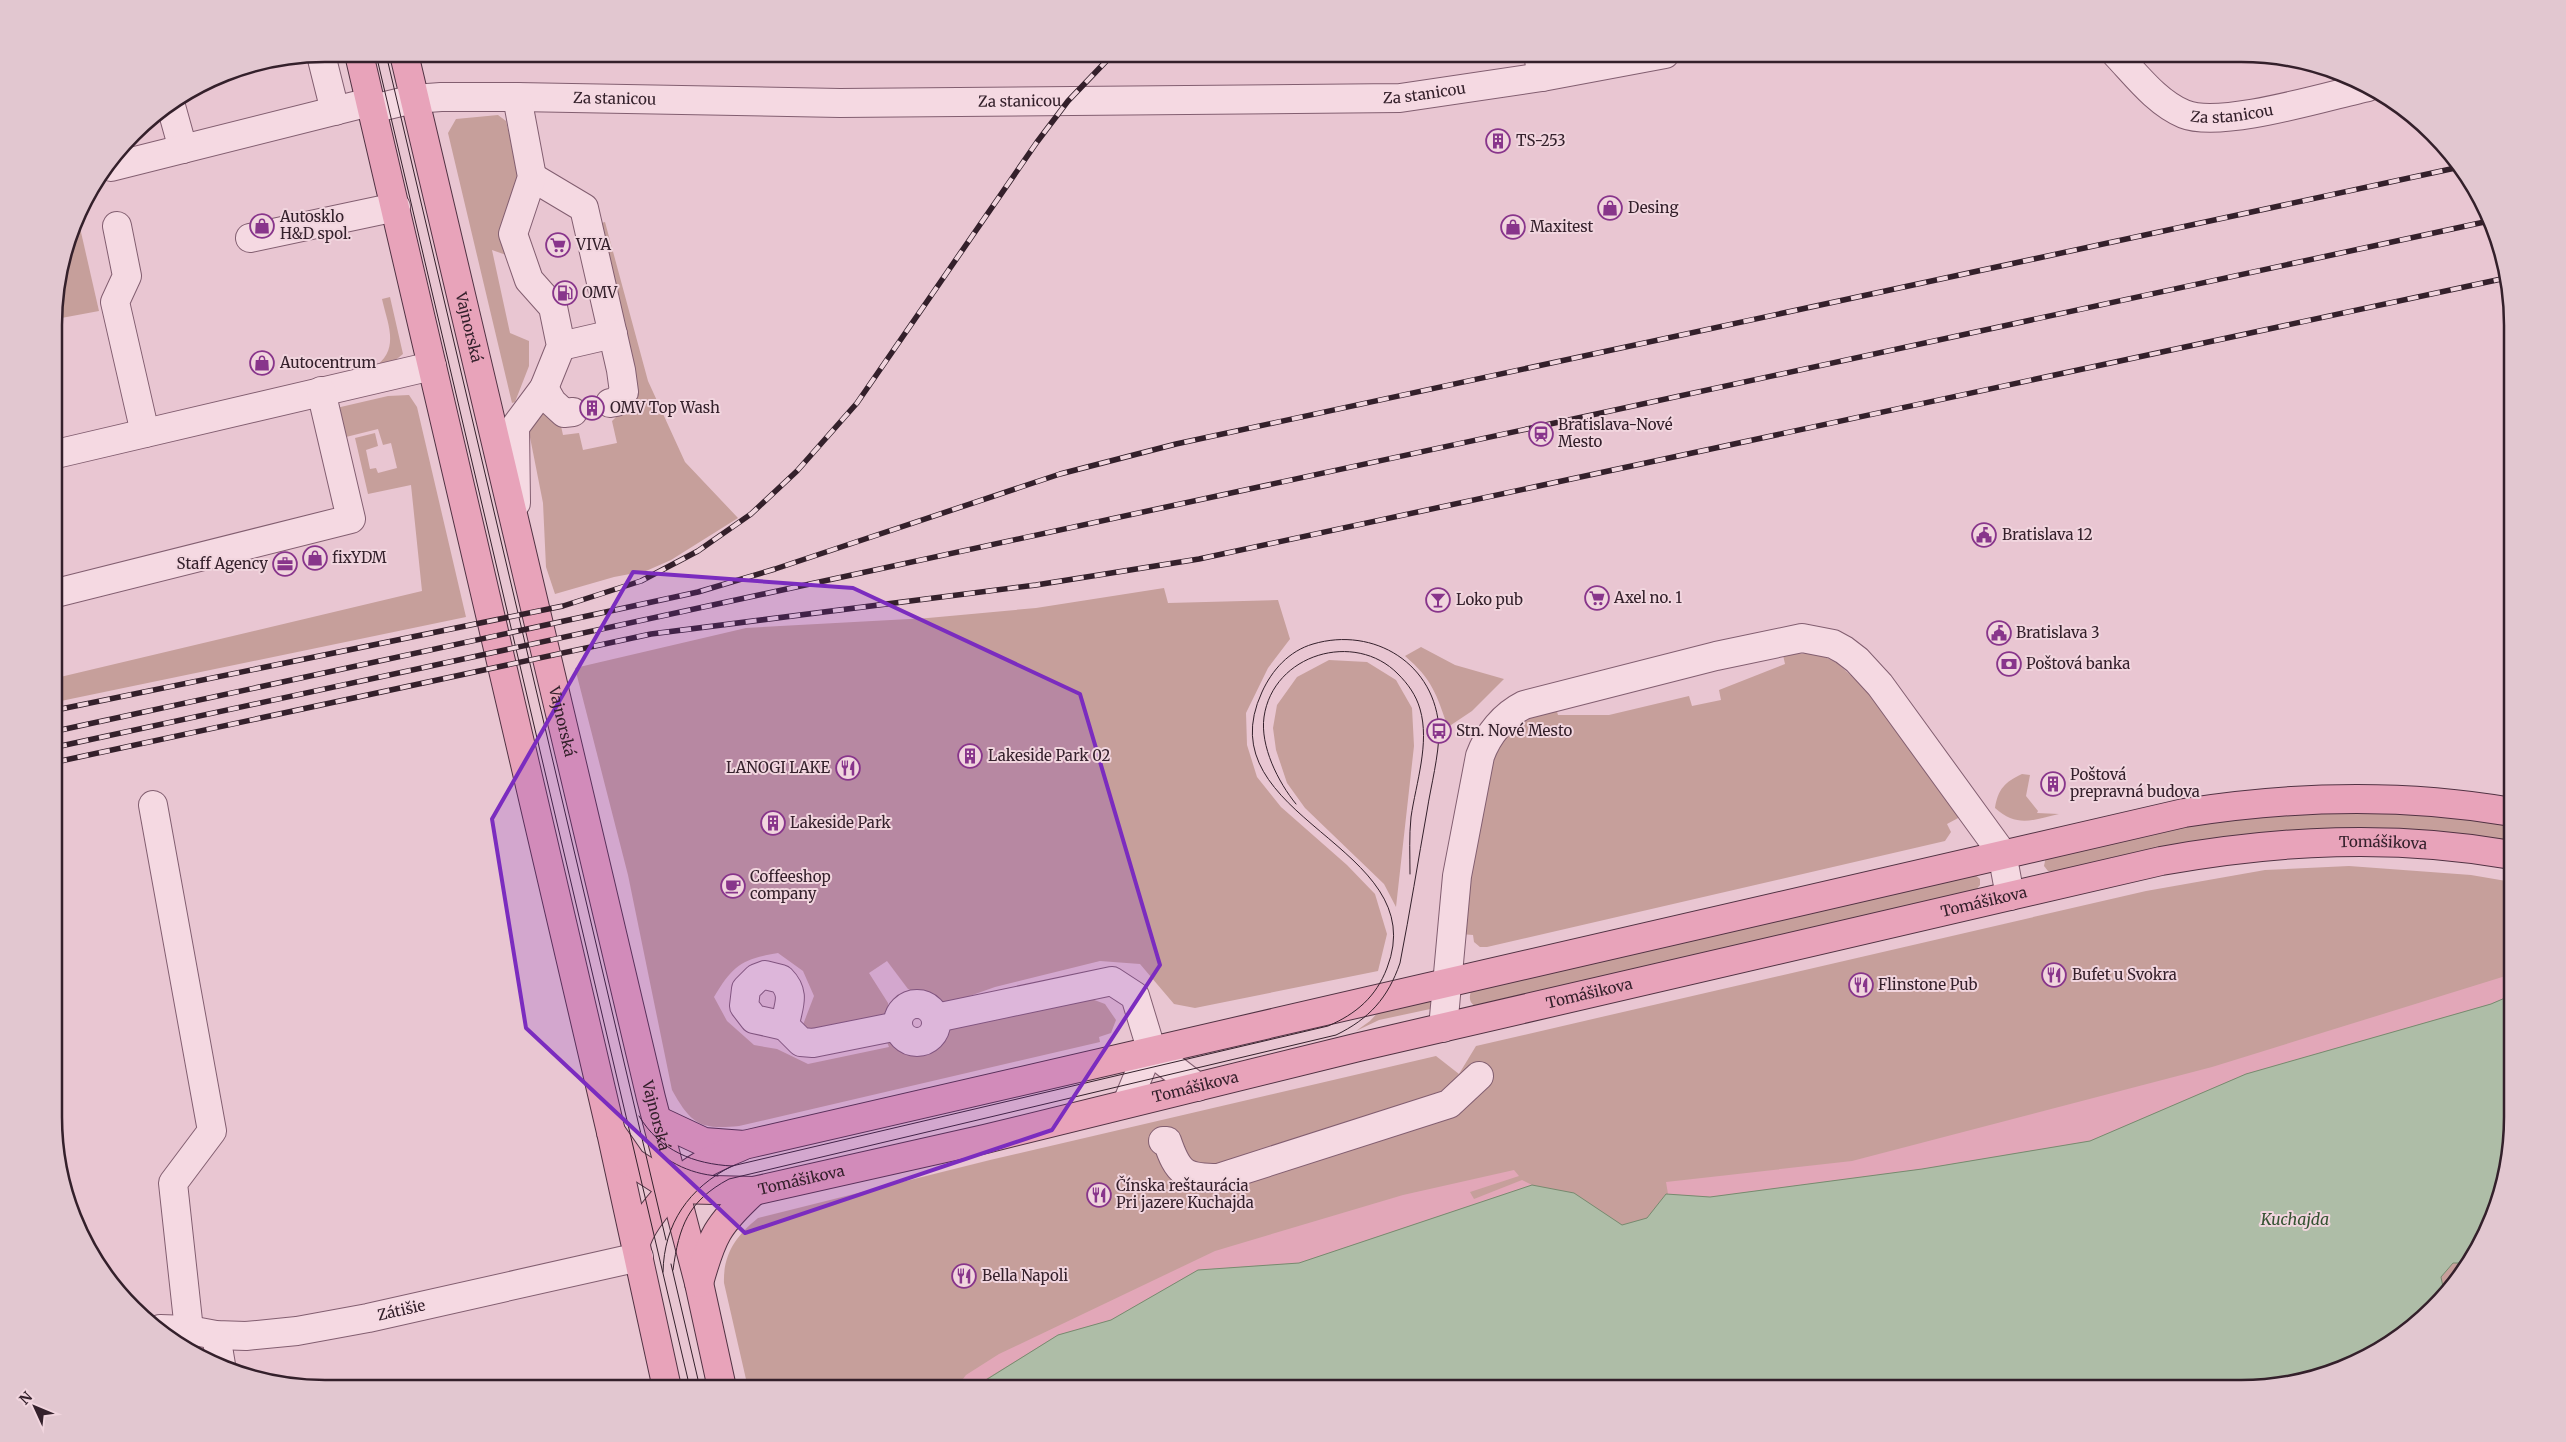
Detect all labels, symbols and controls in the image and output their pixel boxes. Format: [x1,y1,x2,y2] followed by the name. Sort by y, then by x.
[1383,78,1467,107] street label: Za stanicou
[573,88,657,109] street label: Za stanicou
[978,91,1061,111] street label: Za stanicou
[2189,100,2275,127] street label: Za stanicou
[1485,128,1511,154] building icon: TS-253
[1516,131,1566,150] place label: TS-253
[1597,195,1623,221] shop icon: Desing
[1628,198,1678,217] place label: Desing
[279,207,351,243] place label: Autosklo H&D spol.
[249,213,275,239] shop icon: Autosklo H&D spol.
[1500,214,1526,240] shop icon: Maxitest
[1530,217,1594,236] place label: Maxitest
[545,232,571,258] supermarket icon: VIVA
[575,235,611,254] place label: VIVA
[552,280,578,306] fuel station icon: OMV
[582,283,618,302] place label: OMV
[451,289,487,364] street label: Vajnorská
[249,350,275,376] shop icon: Autocentrum
[279,353,376,372] place label: Autocentrum
[579,395,605,421] building icon: OMV Top Wash
[610,398,720,417] place label: OMV Top Wash
[1558,415,1673,451] place label: Bratislava-Nové Mesto
[1528,421,1554,447] station icon: Bratislava-Nové Mesto
[1971,522,1997,548] public building icon: Bratislava 12
[2002,525,2093,544] place label: Bratislava 12
[302,545,328,571] shop icon: fixYDM
[332,548,387,567] place label: fixYDM
[272,551,298,577] office icon: Staff Agency
[177,554,268,573] place label: Staff Agency
[1584,585,1610,611] supermarket icon: Axel no. 1
[1425,587,1451,613] bar icon: Loko pub
[1613,588,1682,607] place label: Axel no. 1
[1456,590,1523,609] place label: Loko pub
[1986,620,2012,646] public building icon: Bratislava 3
[2016,623,2100,642] place label: Bratislava 3
[1996,651,2022,677] bank icon: Poštová banka
[2026,654,2130,673] place label: Poštová banka
[545,684,580,758] street label: Vajnorská
[1426,718,1452,744] bus stop icon: Stn. Nové Mesto
[1456,721,1572,740] place label: Stn. Nové Mesto
[957,743,983,769] building icon: Lakeside Park 02
[988,746,1111,765] place label: Lakeside Park 02
[835,755,861,781] restaurant icon: LANOGI LAKE
[726,758,830,777] place label: LANOGI LAKE
[2070,765,2200,801] place label: Poštová prepravná budova
[2040,771,2066,797] building icon: Poštová prepravná budova
[760,810,786,836] building icon: Lakeside Park
[790,813,891,832] place label: Lakeside Park
[2339,832,2428,853] street label: Tomášikova
[750,867,831,903] place label: Coffeeshop company
[720,873,746,899] cafe icon: Coffeeshop company
[1939,882,2029,921] street label: Tomášikova
[2041,962,2067,988] restaurant icon: Bufet u Svokra
[2072,965,2177,984] place label: Bufet u Svokra
[1848,972,1874,998] restaurant icon: Flinstone Pub
[1544,974,1634,1012] street label: Tomášikova
[1878,975,1978,994] place label: Flinstone Pub
[1150,1067,1240,1107] street label: Tomášikova
[638,1078,674,1152] street label: Vajnorská
[756,1161,846,1199] street label: Tomášikova
[1116,1175,1254,1212] place label: Čínska reštaurácia Pri jazere Kuchajda
[1086,1182,1112,1208] restaurant icon: Čínska reštaurácia Pri jazere Kuchajda
[2260,1209,2329,1229] water label: Kuchajda
[951,1263,977,1289] restaurant icon: Bella Napoli
[982,1266,1068,1285] place label: Bella Napoli
[375,1295,427,1325] street label: Zátišie
[10,1382,60,1432] north arrow
[15,1388,36,1408] text: N

